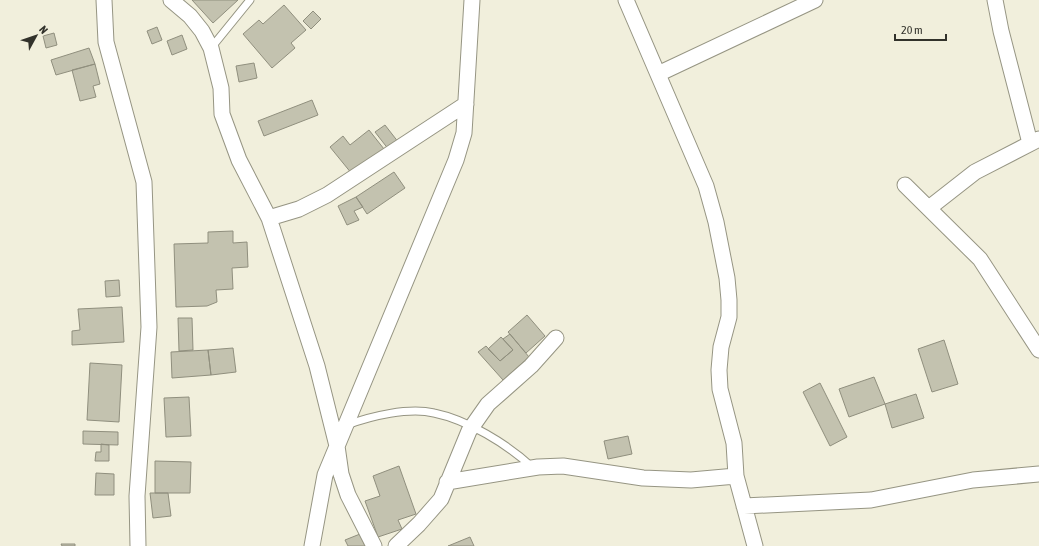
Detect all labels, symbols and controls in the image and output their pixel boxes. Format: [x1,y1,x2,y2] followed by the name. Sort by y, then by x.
[16,16,56,56] north arrow
[895,16,946,42] scale bar
[37,23,50,36] text: N
[901,23,923,37] text: 20 m

